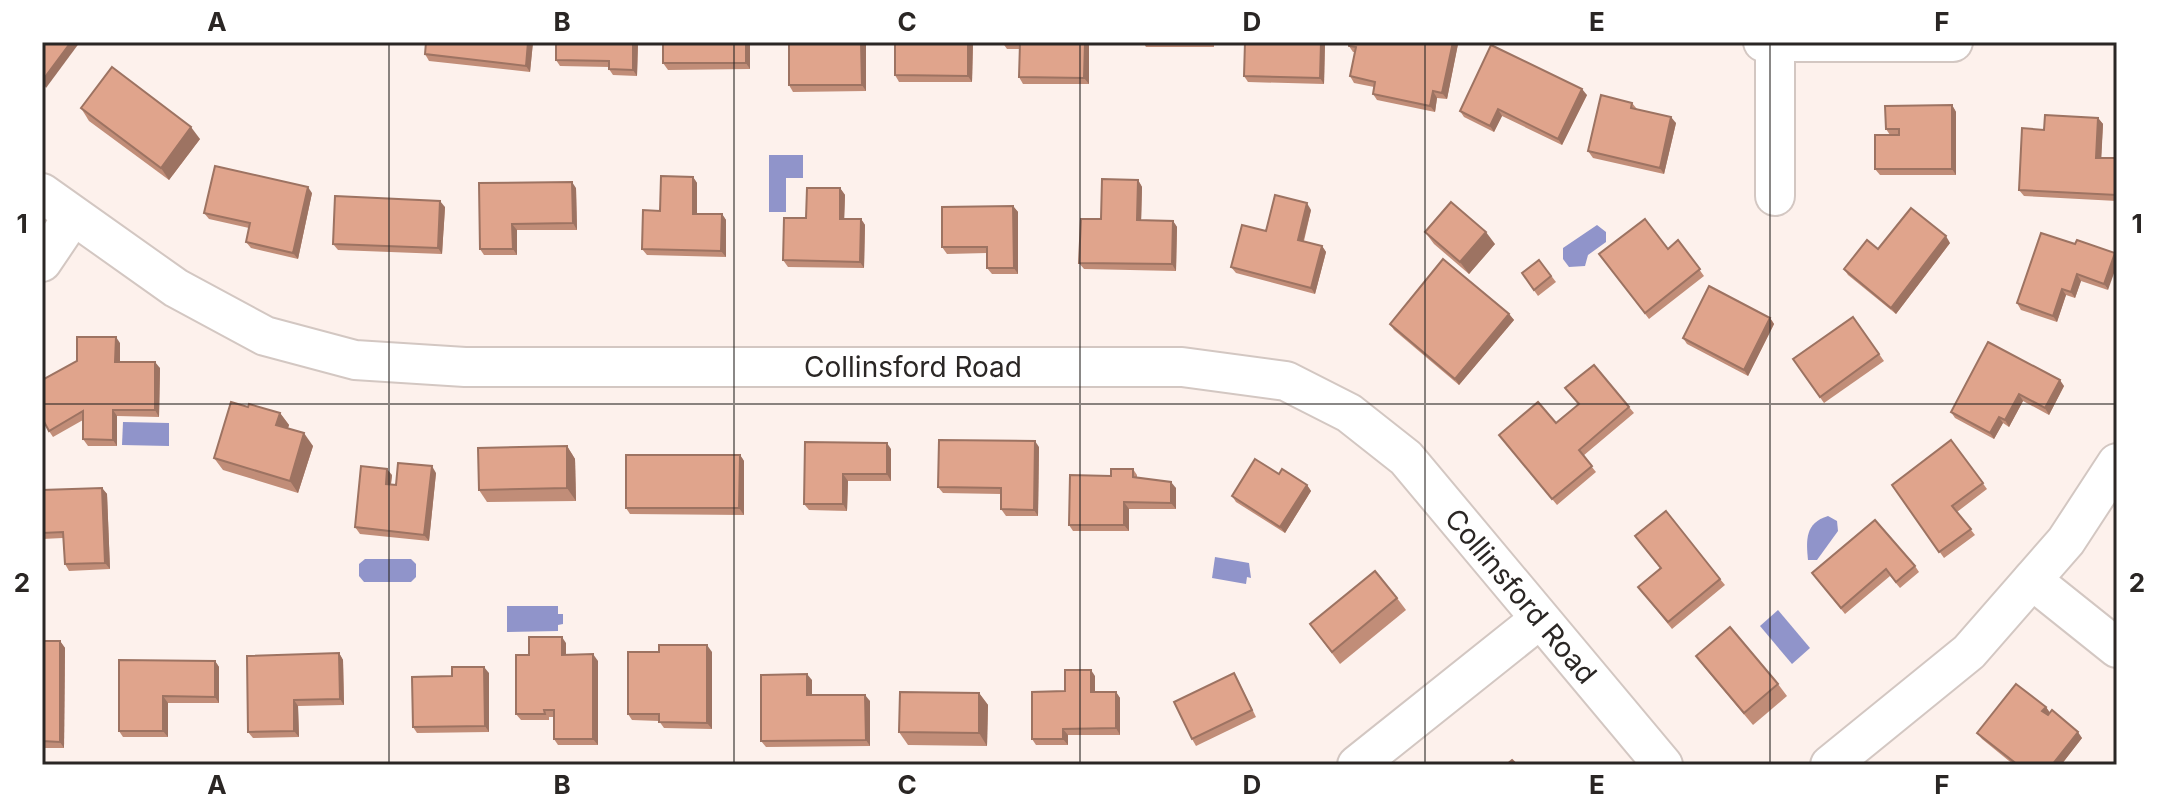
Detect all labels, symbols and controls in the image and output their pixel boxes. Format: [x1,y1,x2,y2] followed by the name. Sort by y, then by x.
[207,6,227,37] text: A
[553,6,571,37] text: B
[897,6,917,37] text: C
[1243,6,1261,37] text: D
[1589,6,1605,37] text: E
[1934,6,1950,37] text: F
[16,208,28,239] text: 1
[2131,208,2143,239] text: 1
[804,350,1022,384] street label: Collinsford Road
[1438,502,1604,690] street label: Collinsford Road
[14,567,30,598] text: 2
[2129,567,2145,598] text: 2
[207,769,227,800] text: A
[553,769,571,800] text: B
[897,769,917,800] text: C
[1243,769,1261,800] text: D
[1589,769,1605,800] text: E
[1934,769,1950,800] text: F

